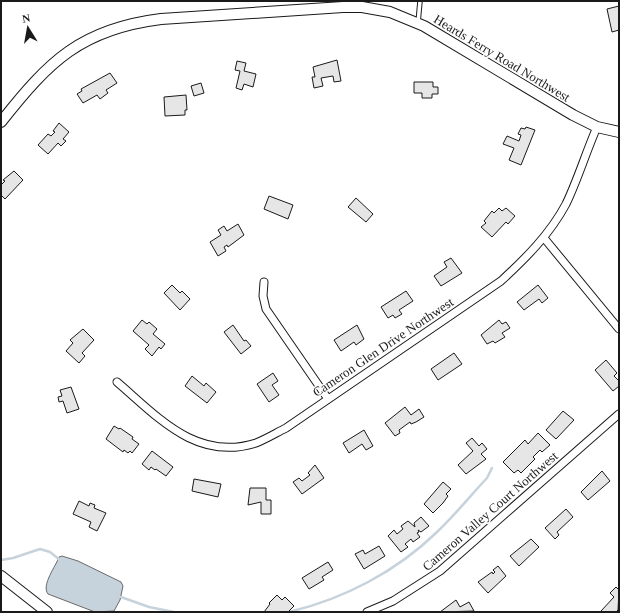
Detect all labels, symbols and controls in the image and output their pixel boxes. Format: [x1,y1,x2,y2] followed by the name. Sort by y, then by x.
[8,8,48,48] north arrow
[431,11,573,105] street label: Heards Ferry Road Northwest
[21,12,31,25] text: N
[310,294,457,400] street label: Cameron Glen Drive Northwest
[419,448,561,574] street label: Cameron Valley Court Northwest

